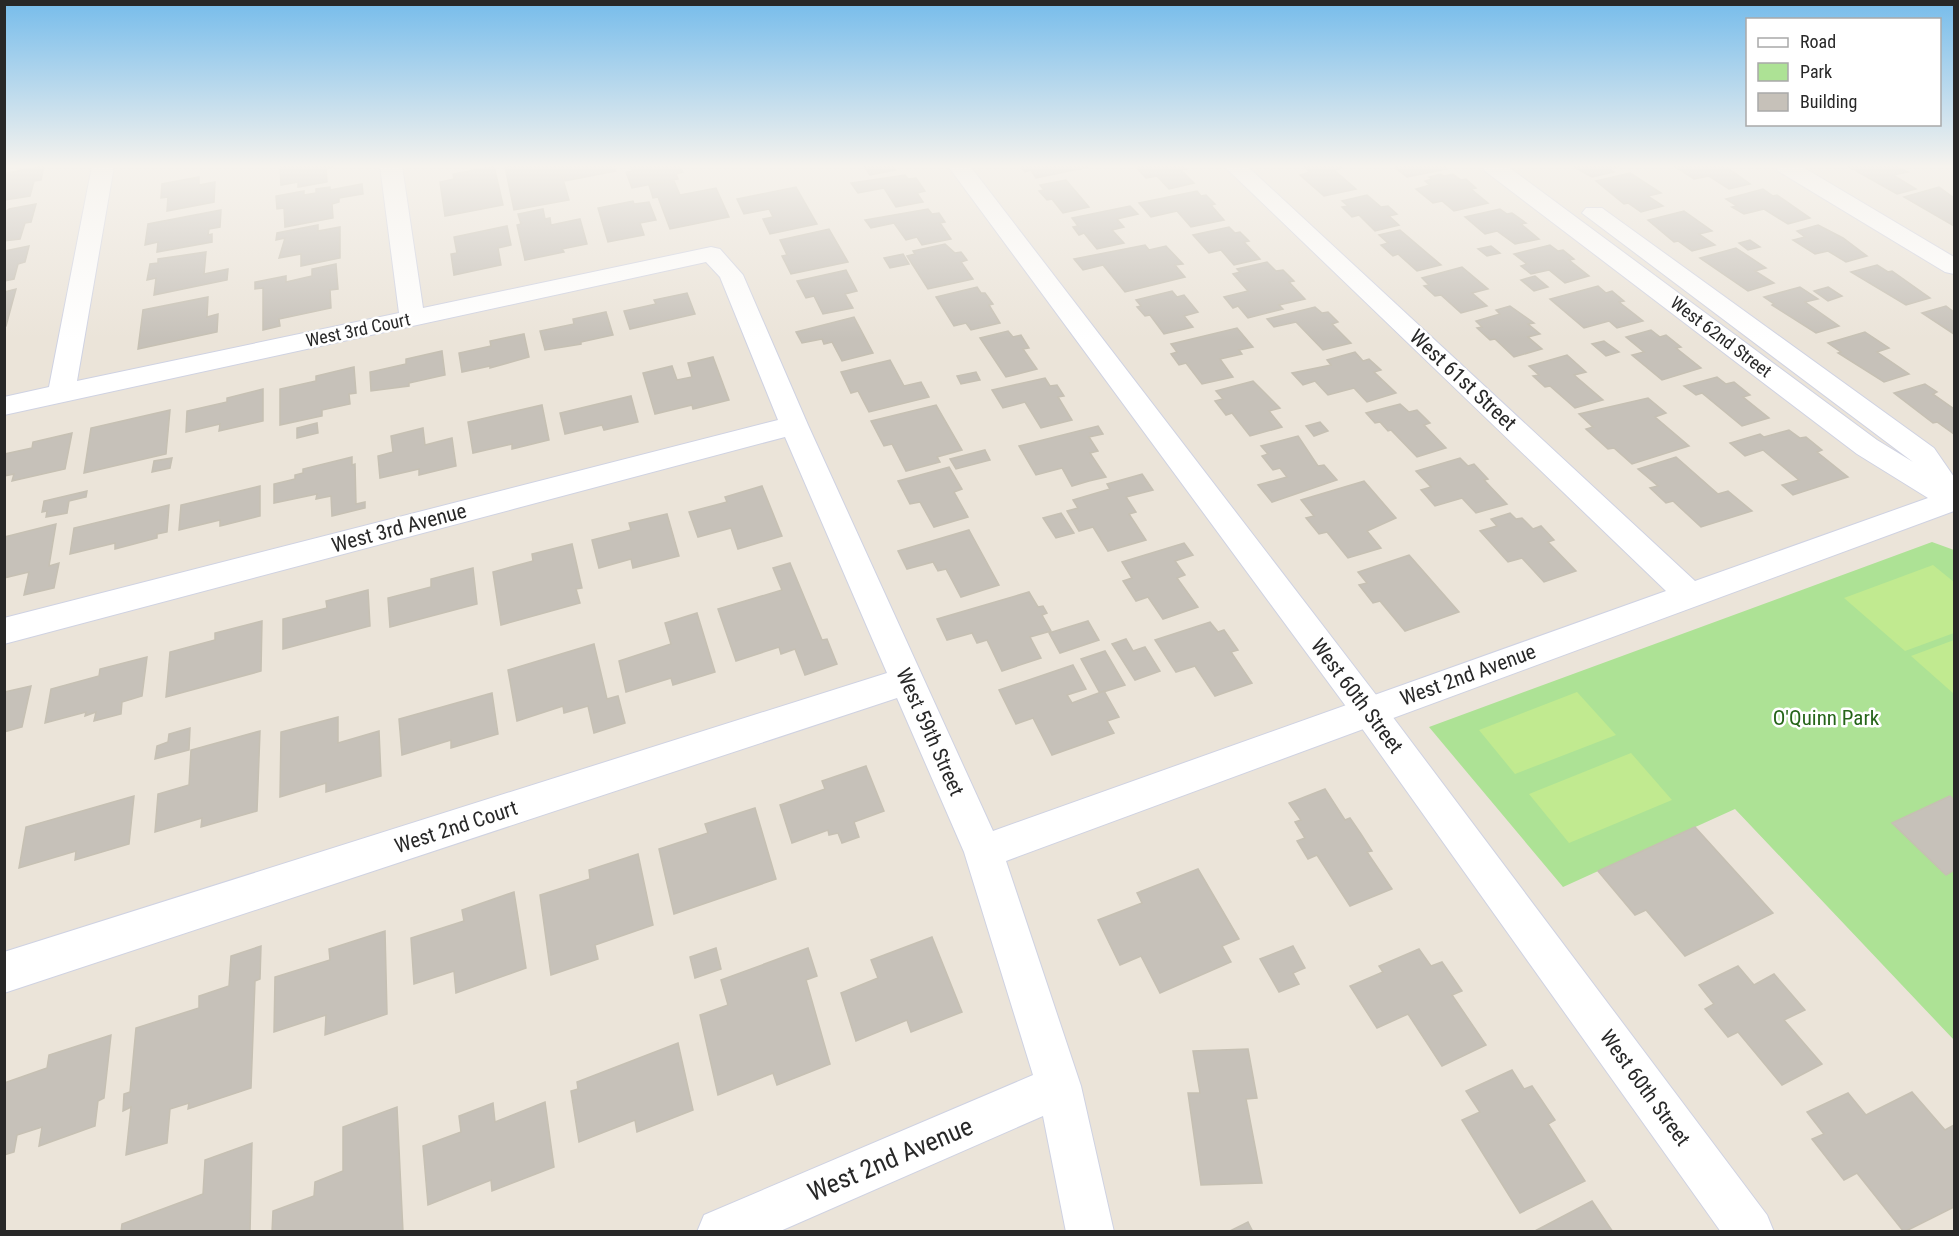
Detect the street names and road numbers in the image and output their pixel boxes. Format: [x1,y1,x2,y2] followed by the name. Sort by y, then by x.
[1667,292,1776,381] street label: West 62nd Street
[304,308,412,351] street label: West 3rd Court
[1405,325,1521,435] street label: West 61st Street
[329,498,469,558] street label: West 3rd Avenue
[1306,634,1408,758] street label: West 60th Street
[1397,639,1539,711] street label: West 2nd Avenue
[891,664,969,800] street label: West 59th Street
[392,796,520,858] street label: West 2nd Court
[1595,1025,1695,1151] street label: West 60th Street
[803,1111,977,1207] street label: West 2nd Avenue

